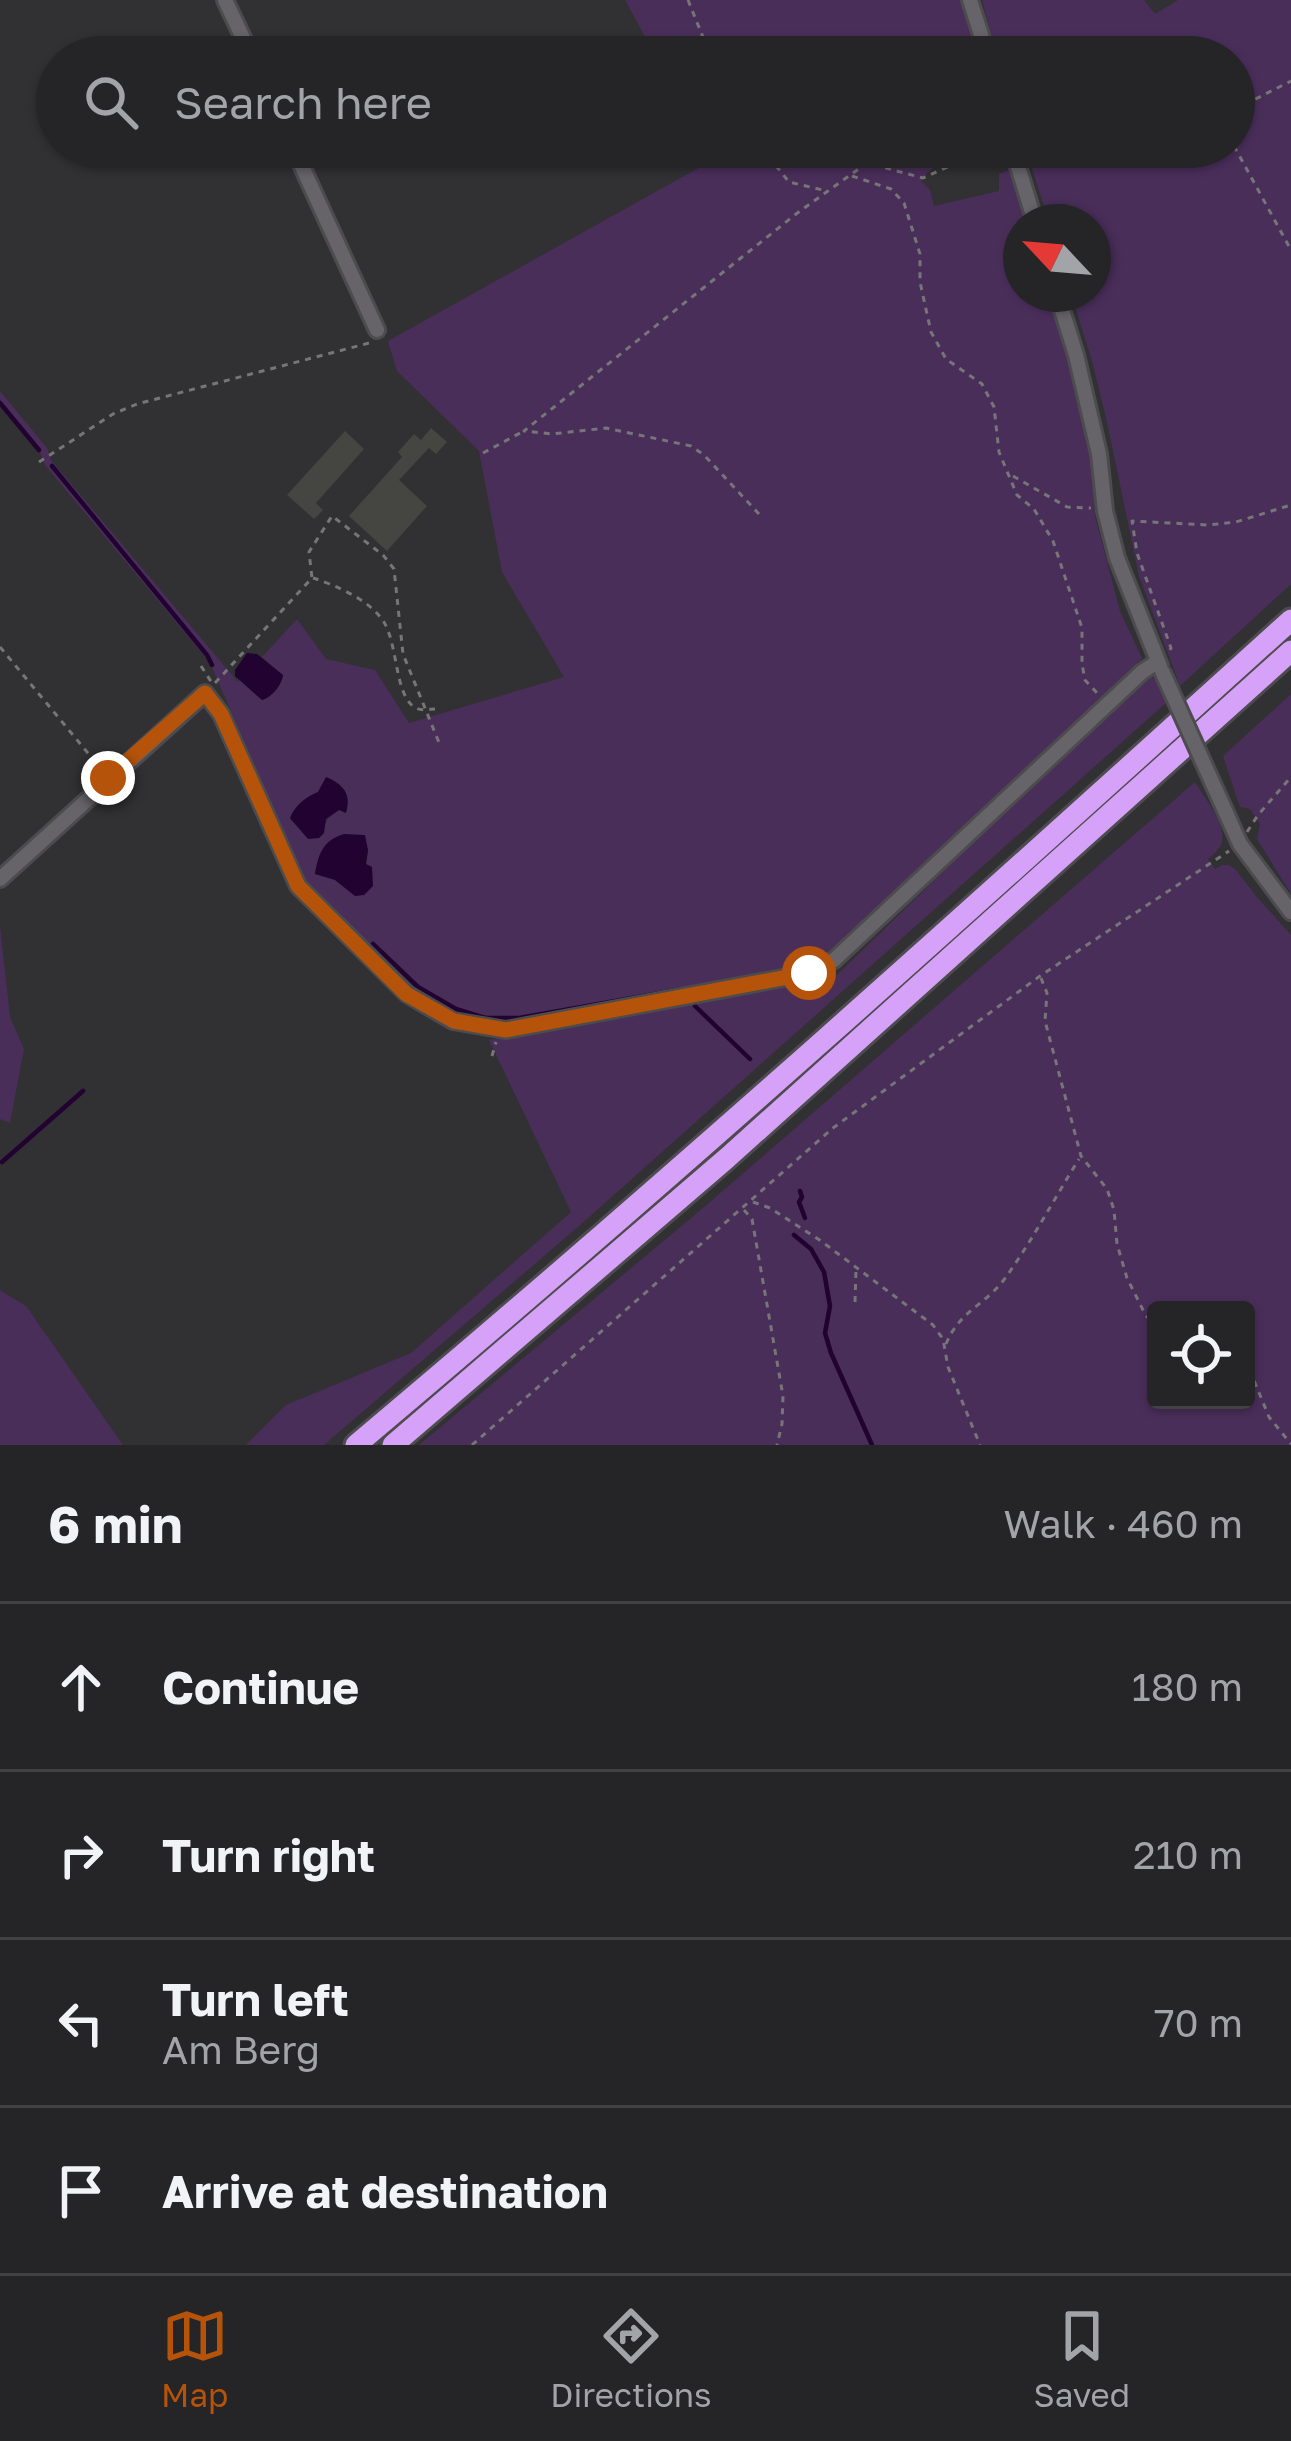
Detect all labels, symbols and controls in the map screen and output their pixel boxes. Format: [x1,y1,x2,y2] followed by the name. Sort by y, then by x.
[36,36,1255,168] search box
[78,69,144,135] icon: search
[174,75,432,129] text: Search here
[1003,204,1111,312] north arrow
[81,751,135,805] route end
[782,946,836,1000] route start
[1147,1301,1255,1409] map controls
[1147,1301,1255,1409] button: locate
[48,1493,183,1554] text: 6 min
[1004,1500,1243,1547] text: Walk · 460 m
[48,1654,114,1720] icon: ahead
[162,1660,359,1714] text: Continue
[1132,1663,1243,1710] text: 180 m
[48,1822,114,1888] icon: right
[162,1828,375,1882] text: Turn right
[1133,1831,1243,1878] text: 210 m
[162,1972,349,2026] text: Turn left
[48,1990,114,2056] icon: left
[1154,1999,1243,2046] text: 70 m
[162,2026,320,2073] text: Am Berg
[48,2158,114,2224] icon: arrive
[162,2164,608,2218] text: Arrive at destination
[161,2303,228,2414] tab: Map
[550,2303,712,2414] tab: Directions
[1034,2303,1130,2414] tab: Saved

